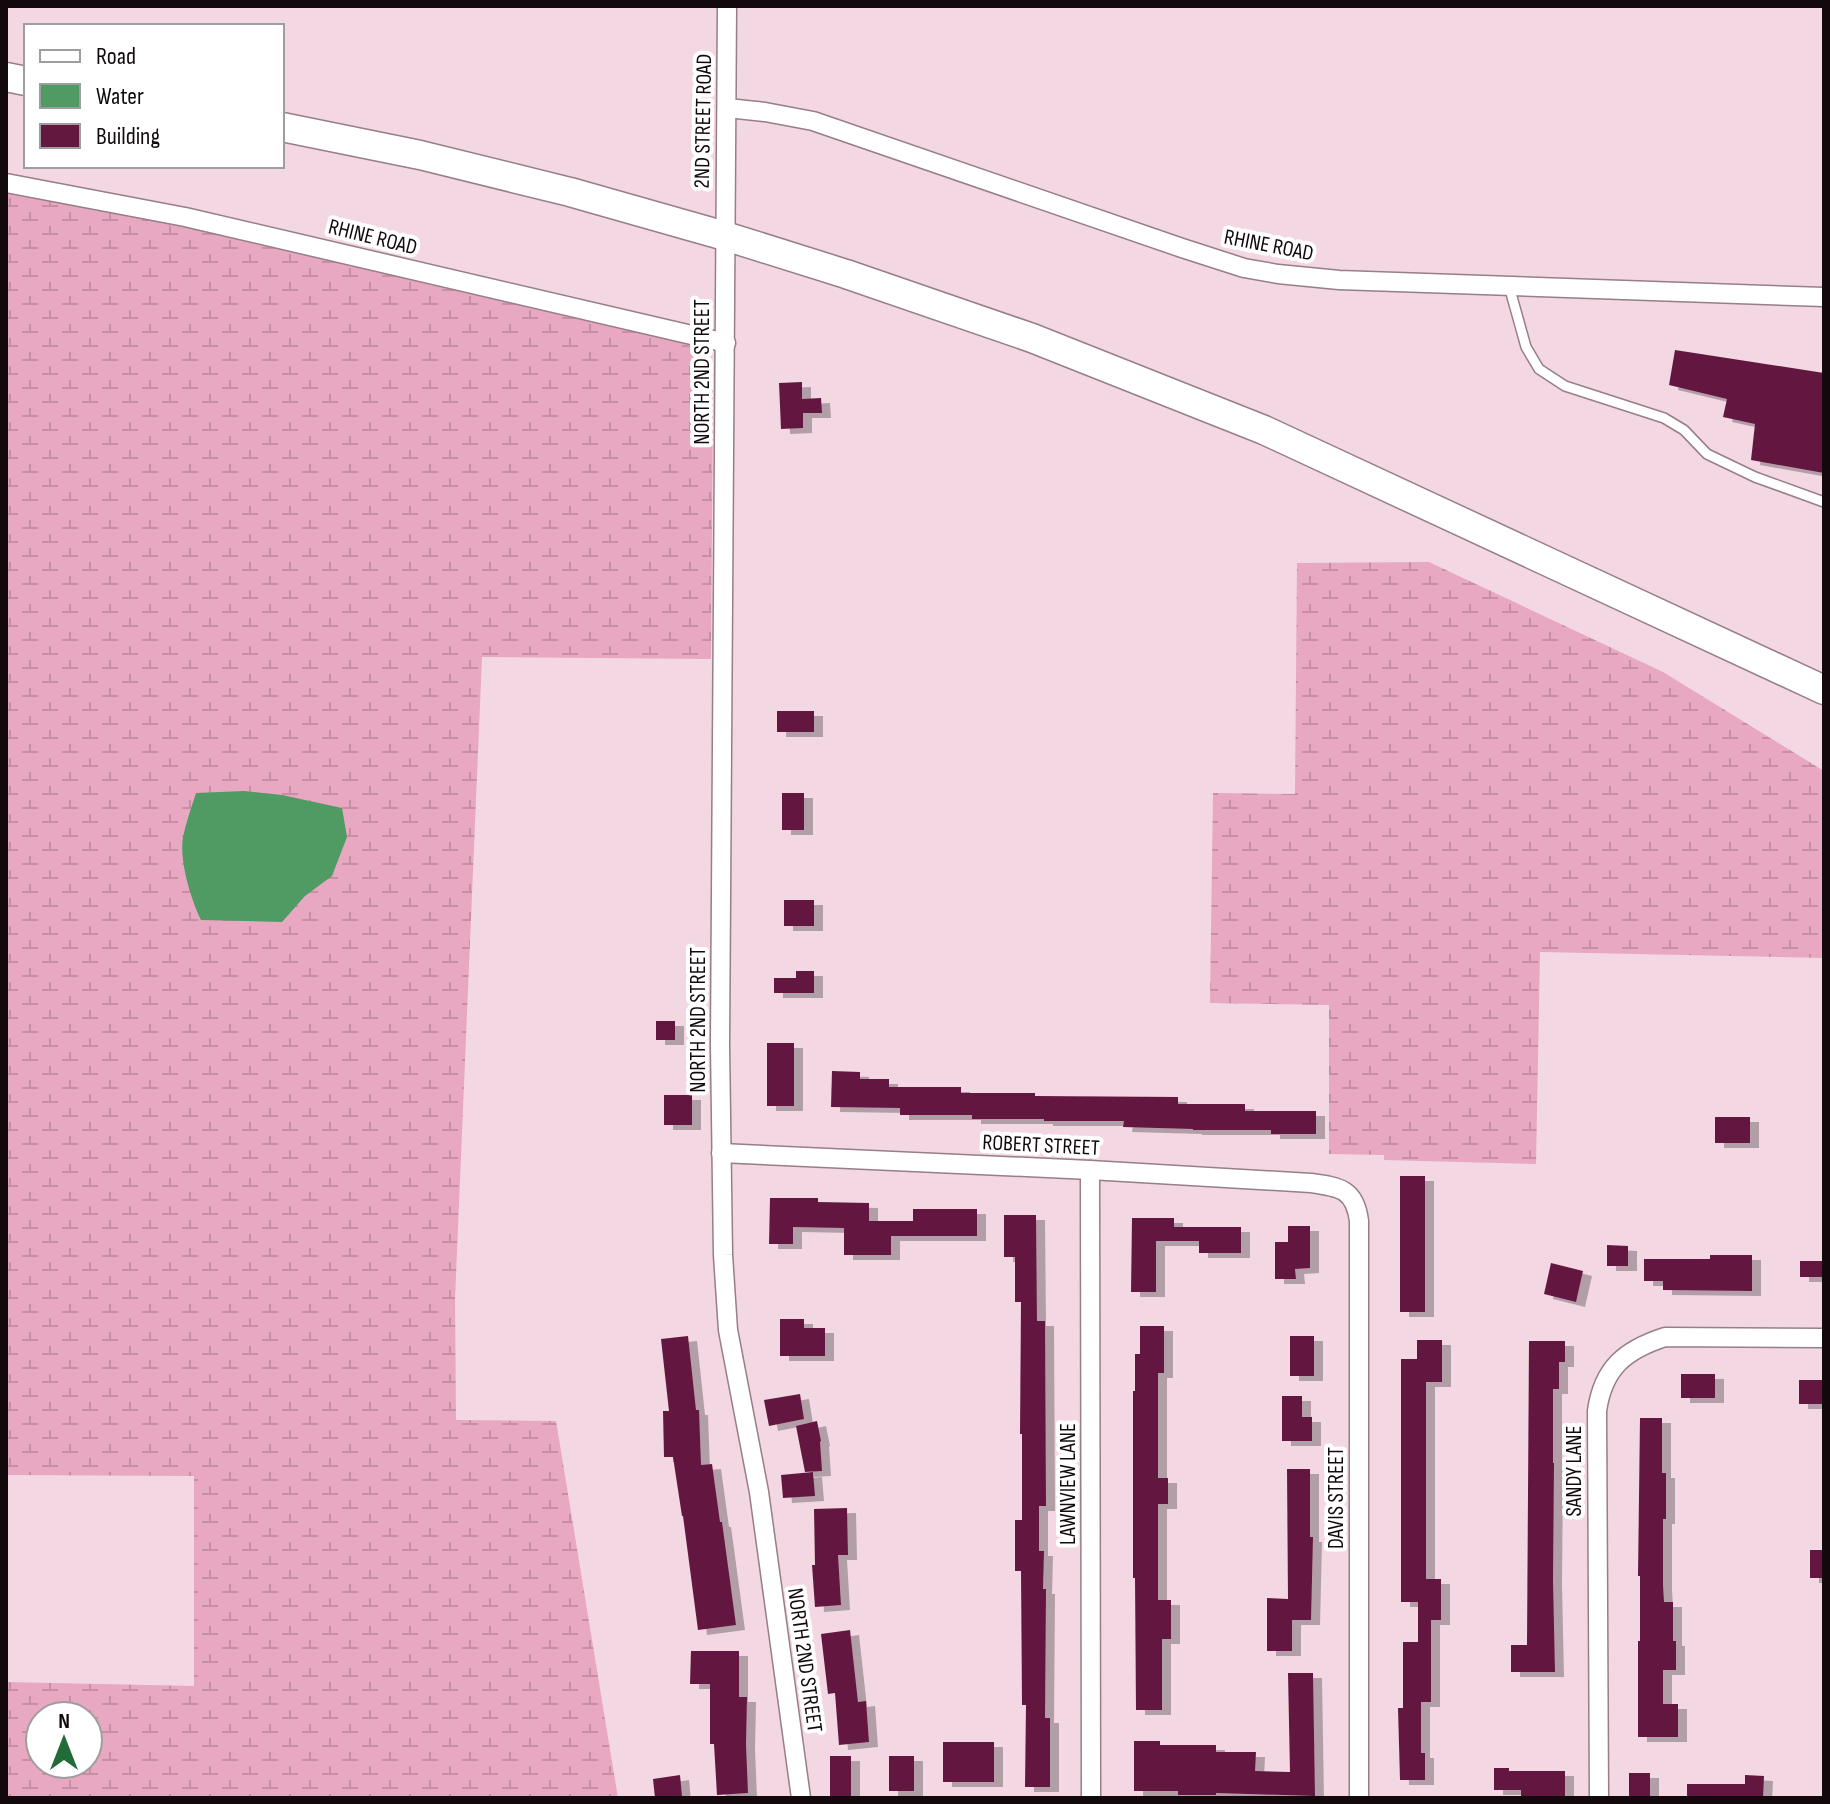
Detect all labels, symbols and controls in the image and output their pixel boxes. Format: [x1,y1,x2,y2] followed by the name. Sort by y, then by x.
[24,24,284,168] legend
[96,42,136,71] text: Road
[689,54,718,189] street label: 2ND STREET ROAD
[96,82,144,111] text: Water
[96,122,160,151] text: Building
[325,213,420,262] street label: RHINE ROAD
[1222,224,1316,267] street label: RHINE ROAD
[689,299,716,445] street label: NORTH 2ND STREET
[685,947,712,1093] street label: NORTH 2ND STREET
[982,1129,1100,1162] street label: ROBERT STREET
[1055,1423,1082,1545] street label: LAWNVIEW LANE
[1561,1425,1588,1517] street label: SANDY LANE
[1323,1447,1350,1549] street label: DAVIS STREET
[781,1586,828,1734] street label: NORTH 2ND STREET
[24,1700,104,1780] north arrow
[58,1708,70,1735] text: N

